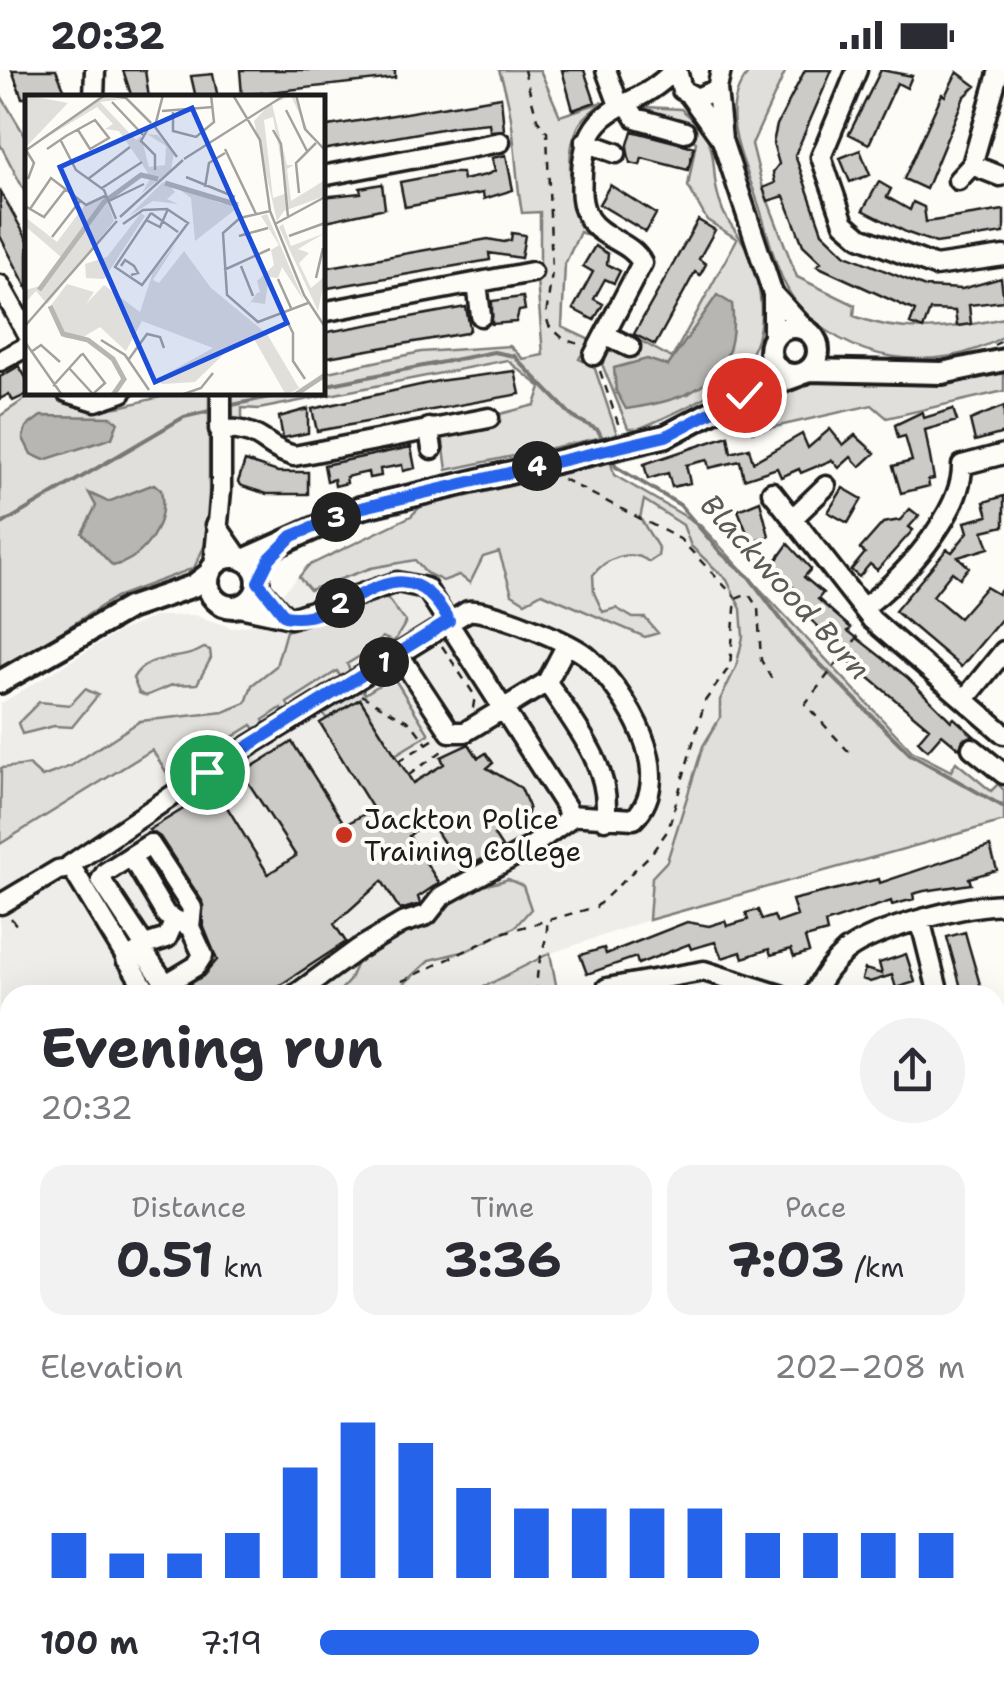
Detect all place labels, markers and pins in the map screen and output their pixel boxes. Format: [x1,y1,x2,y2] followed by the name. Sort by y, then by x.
[702,353,787,438] pin
[512,441,562,491] pin: 4
[311,492,361,542] pin: 3
[315,578,365,628] pin: 2
[359,637,409,687] pin: 1
[165,730,250,815] pin
[364,800,581,870] place label: Jackton Police Training College
[333,824,355,846] marker: Jackton Police Training College

